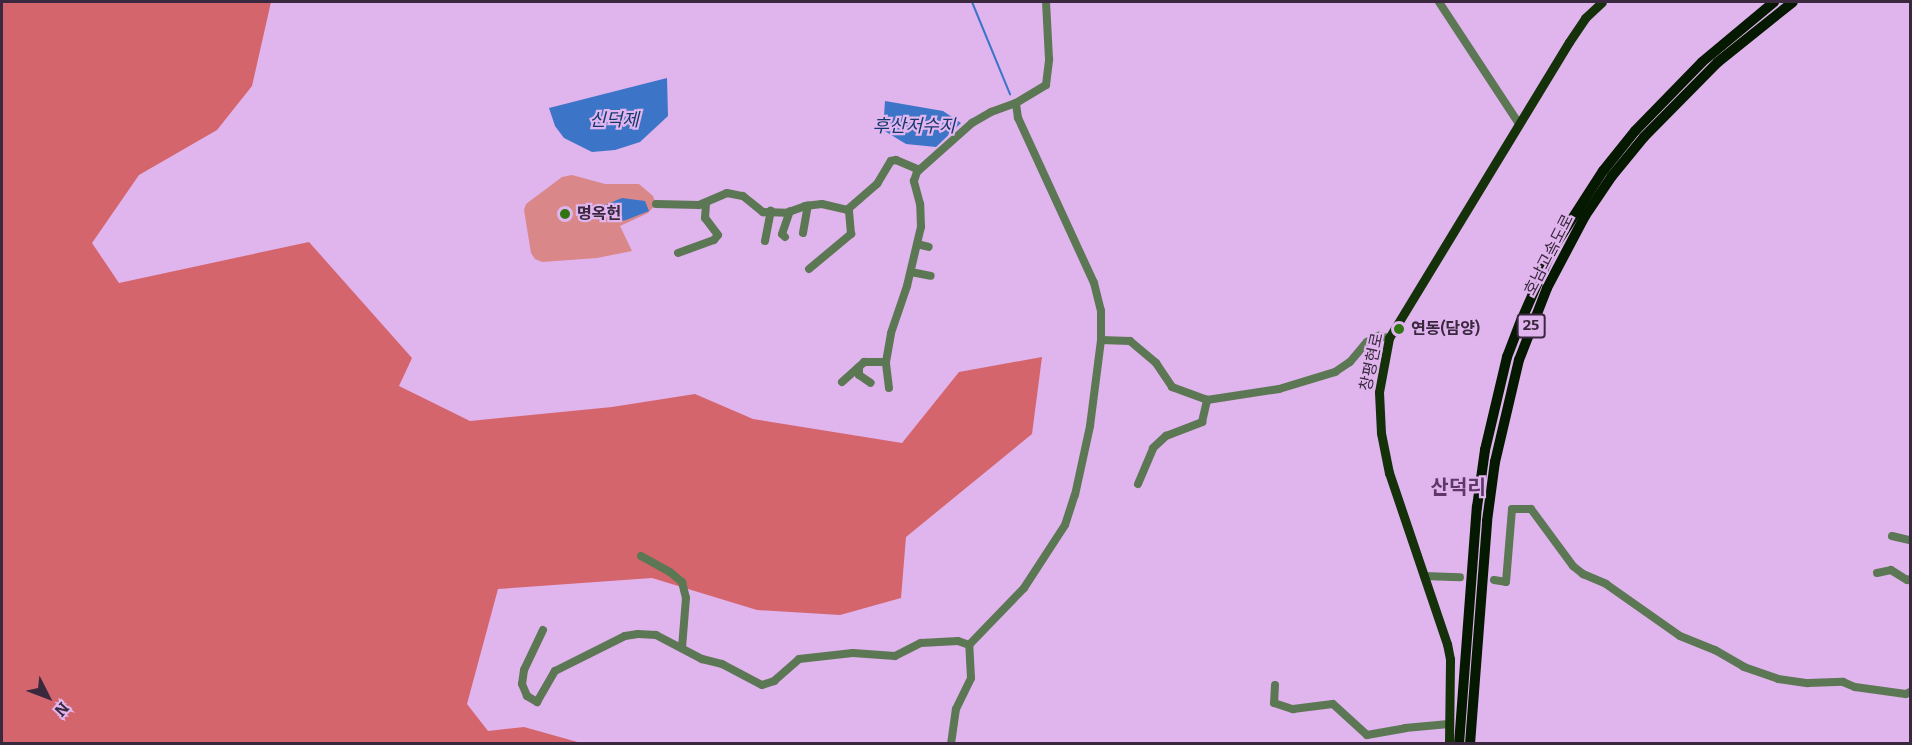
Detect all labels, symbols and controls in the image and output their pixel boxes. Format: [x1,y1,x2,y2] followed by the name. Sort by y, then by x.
[589,109,639,131] water label: 신덕제
[873,115,955,137] water label: 후산저수지
[577,204,621,224] place label: 명옥헌
[558,207,572,221] marker: 명옥헌
[1520,211,1578,299] street label: 호남고속도로
[1516,314,1546,338] road number: 25
[1411,319,1480,339] place label: 연동(담양)
[1392,322,1406,336] marker: 연동(담양)
[1356,331,1388,393] street label: 창평현로
[1430,475,1486,499] district label: 산덕리
[18,667,78,727] north arrow
[51,698,73,720] text: N

